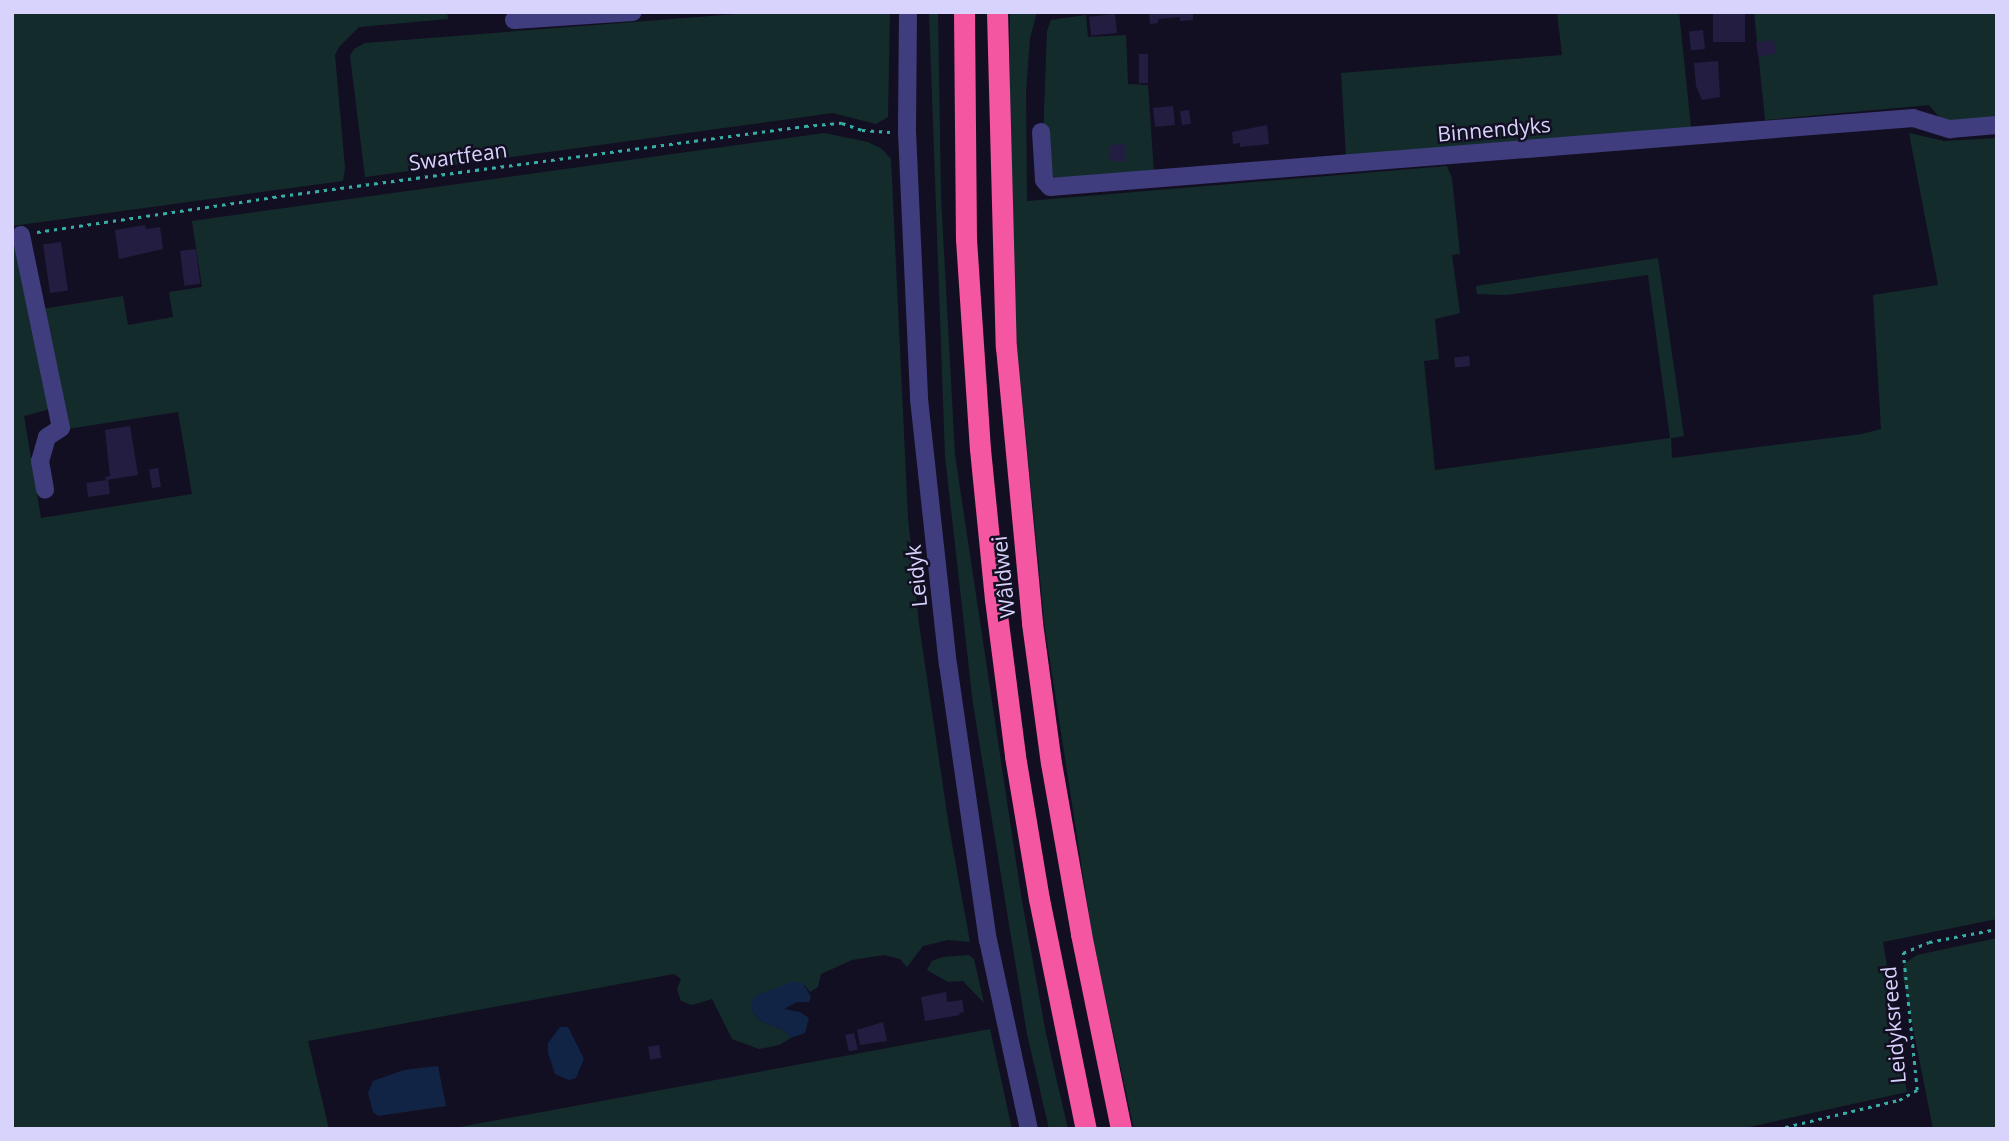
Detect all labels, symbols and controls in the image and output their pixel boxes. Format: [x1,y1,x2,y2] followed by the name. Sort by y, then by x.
[1436,111,1552,147] street label: Binnendyks
[407,137,509,175] street label: Swartfean
[986,535,1020,619] street label: Wâldwei
[900,544,932,608] street label: Leidyk
[1875,965,1911,1085] street label: Leidyksreed

